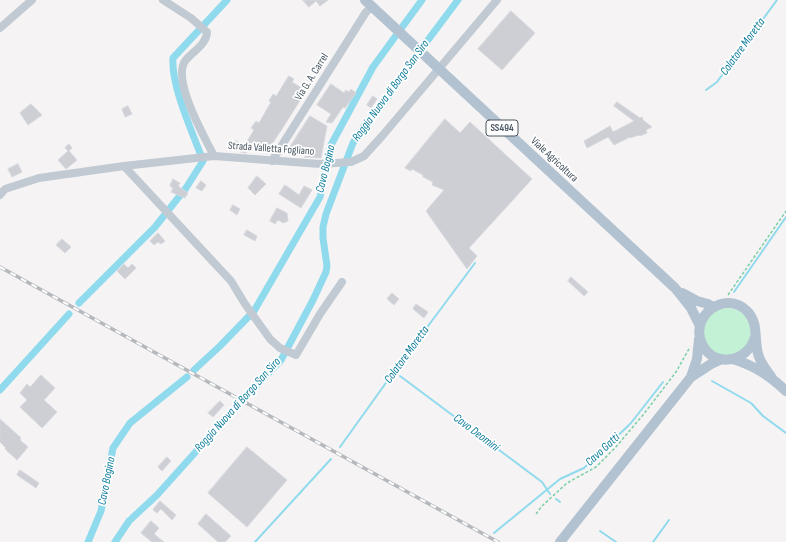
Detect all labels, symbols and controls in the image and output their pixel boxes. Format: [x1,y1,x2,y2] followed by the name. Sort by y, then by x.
[717,16,769,78] water label: Colatore Moretta
[349,38,433,144] water label: Roggia Nuova di Borgo San Siro
[292,51,332,103] street label: Via G. A. Carrel
[486,120,518,136] road number: SS494
[528,135,580,185] street label: Viale Agricoltura
[227,139,315,159] street label: Strada Valletta Fogliano
[313,144,339,194] water label: Cavo Bogino
[381,324,433,386] water label: Colatore Moretta
[192,355,284,455] water label: Roggia Nuova di Borgo San Siro
[450,411,502,455] water label: Cavo Deomini
[583,430,623,470] water label: Cavo Gatti
[95,456,119,506] water label: Cavo Bogino

